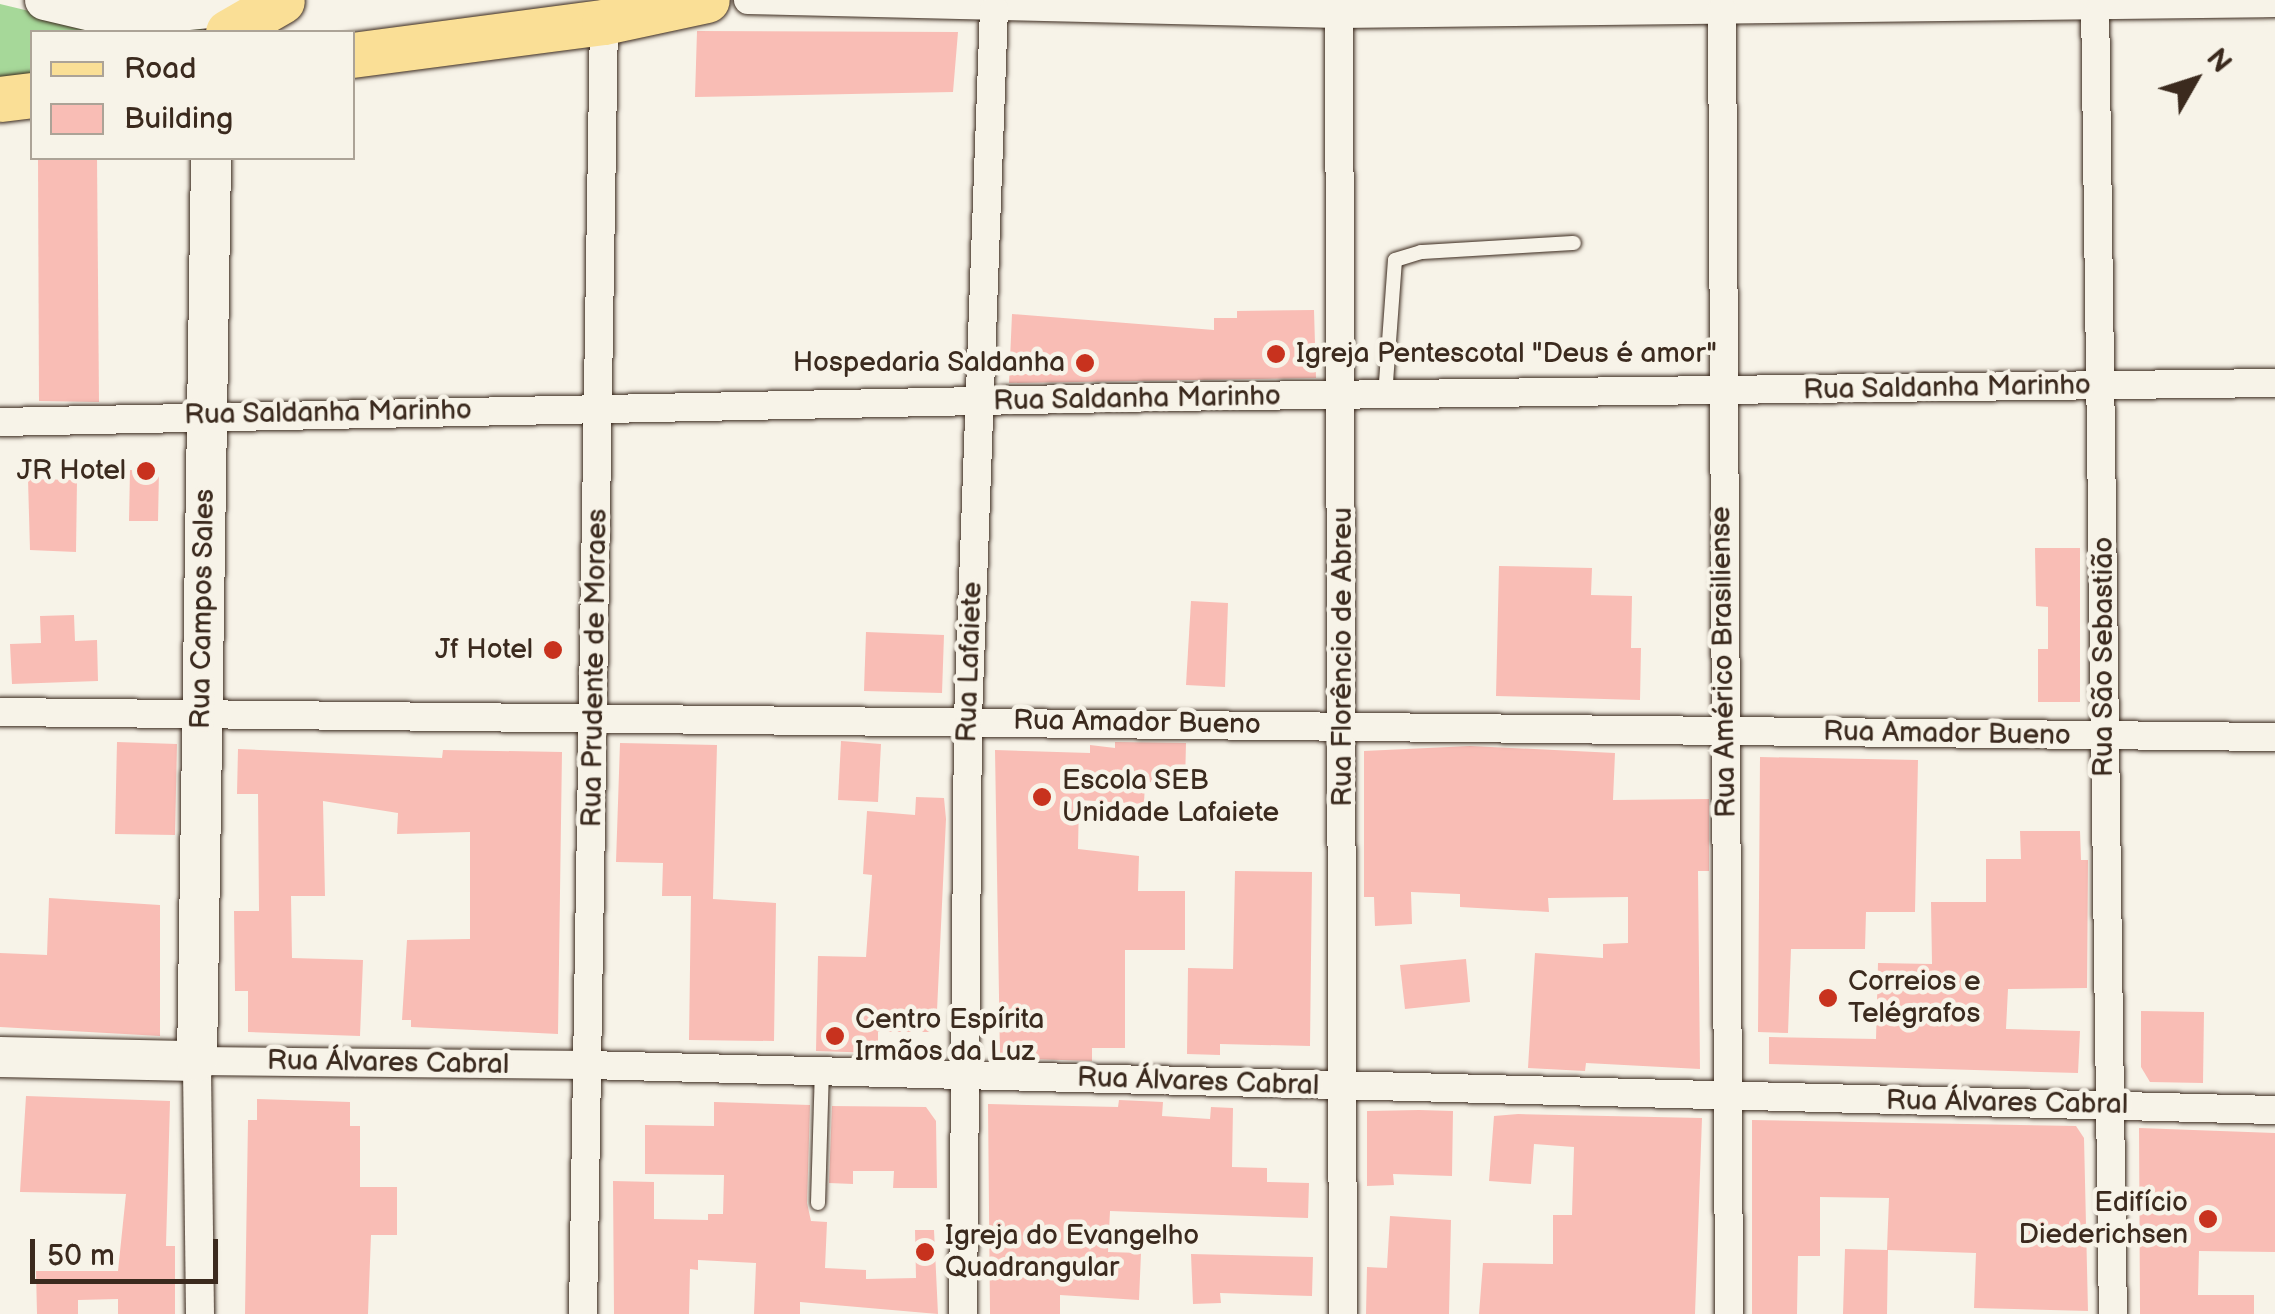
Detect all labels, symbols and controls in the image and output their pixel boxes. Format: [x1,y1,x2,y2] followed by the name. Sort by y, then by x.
[30,30,355,160] legend
[2145,30,2245,130] north arrow
[2199,42,2238,79] text: N
[124,51,197,87] text: Road
[124,101,233,137] text: Building
[1296,337,1717,371] place label: Igreja Pentescotal "Deus é amor"
[1265,343,1287,365] marker: Igreja Pentescotal "Deus é amor"
[792,346,1065,380] place label: Hospedaria Saldanha
[1074,352,1096,374] marker: Hospedaria Saldanha
[1803,369,2091,407] street label: Rua Saldanha Marinho
[993,380,1281,418] street label: Rua Saldanha Marinho
[184,394,472,432] street label: Rua Saldanha Marinho
[17,454,126,488] place label: JR Hotel
[135,460,157,482] marker: JR Hotel
[184,488,222,730] street label: Rua Campos Sales
[1704,506,1744,818] street label: Rua Américo Brasiliense
[1326,507,1360,807] street label: Rua Florêncio de Abreu
[575,508,615,828] street label: Rua Prudente de Moraes
[2087,536,2121,778] street label: Rua São Sebastião
[950,581,990,743] street label: Rua Lafaiete
[435,633,533,667] place label: Jf Hotel
[542,639,564,661] marker: Jf Hotel
[1013,704,1261,742] street label: Rua Amador Bueno
[1823,715,2071,753] street label: Rua Amador Bueno
[1062,764,1279,830] place label: Escola SEB Unidade Lafaiete
[1031,786,1053,808] marker: Escola SEB Unidade Lafaiete
[1848,965,1981,1031] place label: Correios e Telégrafos
[1817,987,1839,1009] marker: Correios e Telégrafos
[855,1003,1044,1069] place label: Centro Espírita Irmãos da Luz
[824,1025,846,1047] marker: Centro Espírita Irmãos da Luz
[267,1044,509,1082] street label: Rua Álvares Cabral
[1076,1061,1320,1103] street label: Rua Álvares Cabral
[1886,1084,2128,1122] street label: Rua Álvares Cabral
[2018,1186,2188,1252] place label: Edifício Diederichsen
[2197,1208,2219,1230] marker: Edifício Diederichsen
[35,1219,222,1281] scale bar
[945,1219,1199,1285] place label: Igreja do Evangelho Quadrangular
[47,1238,115,1274] text: 50 m
[914,1241,936,1263] marker: Igreja do Evangelho Quadrangular

